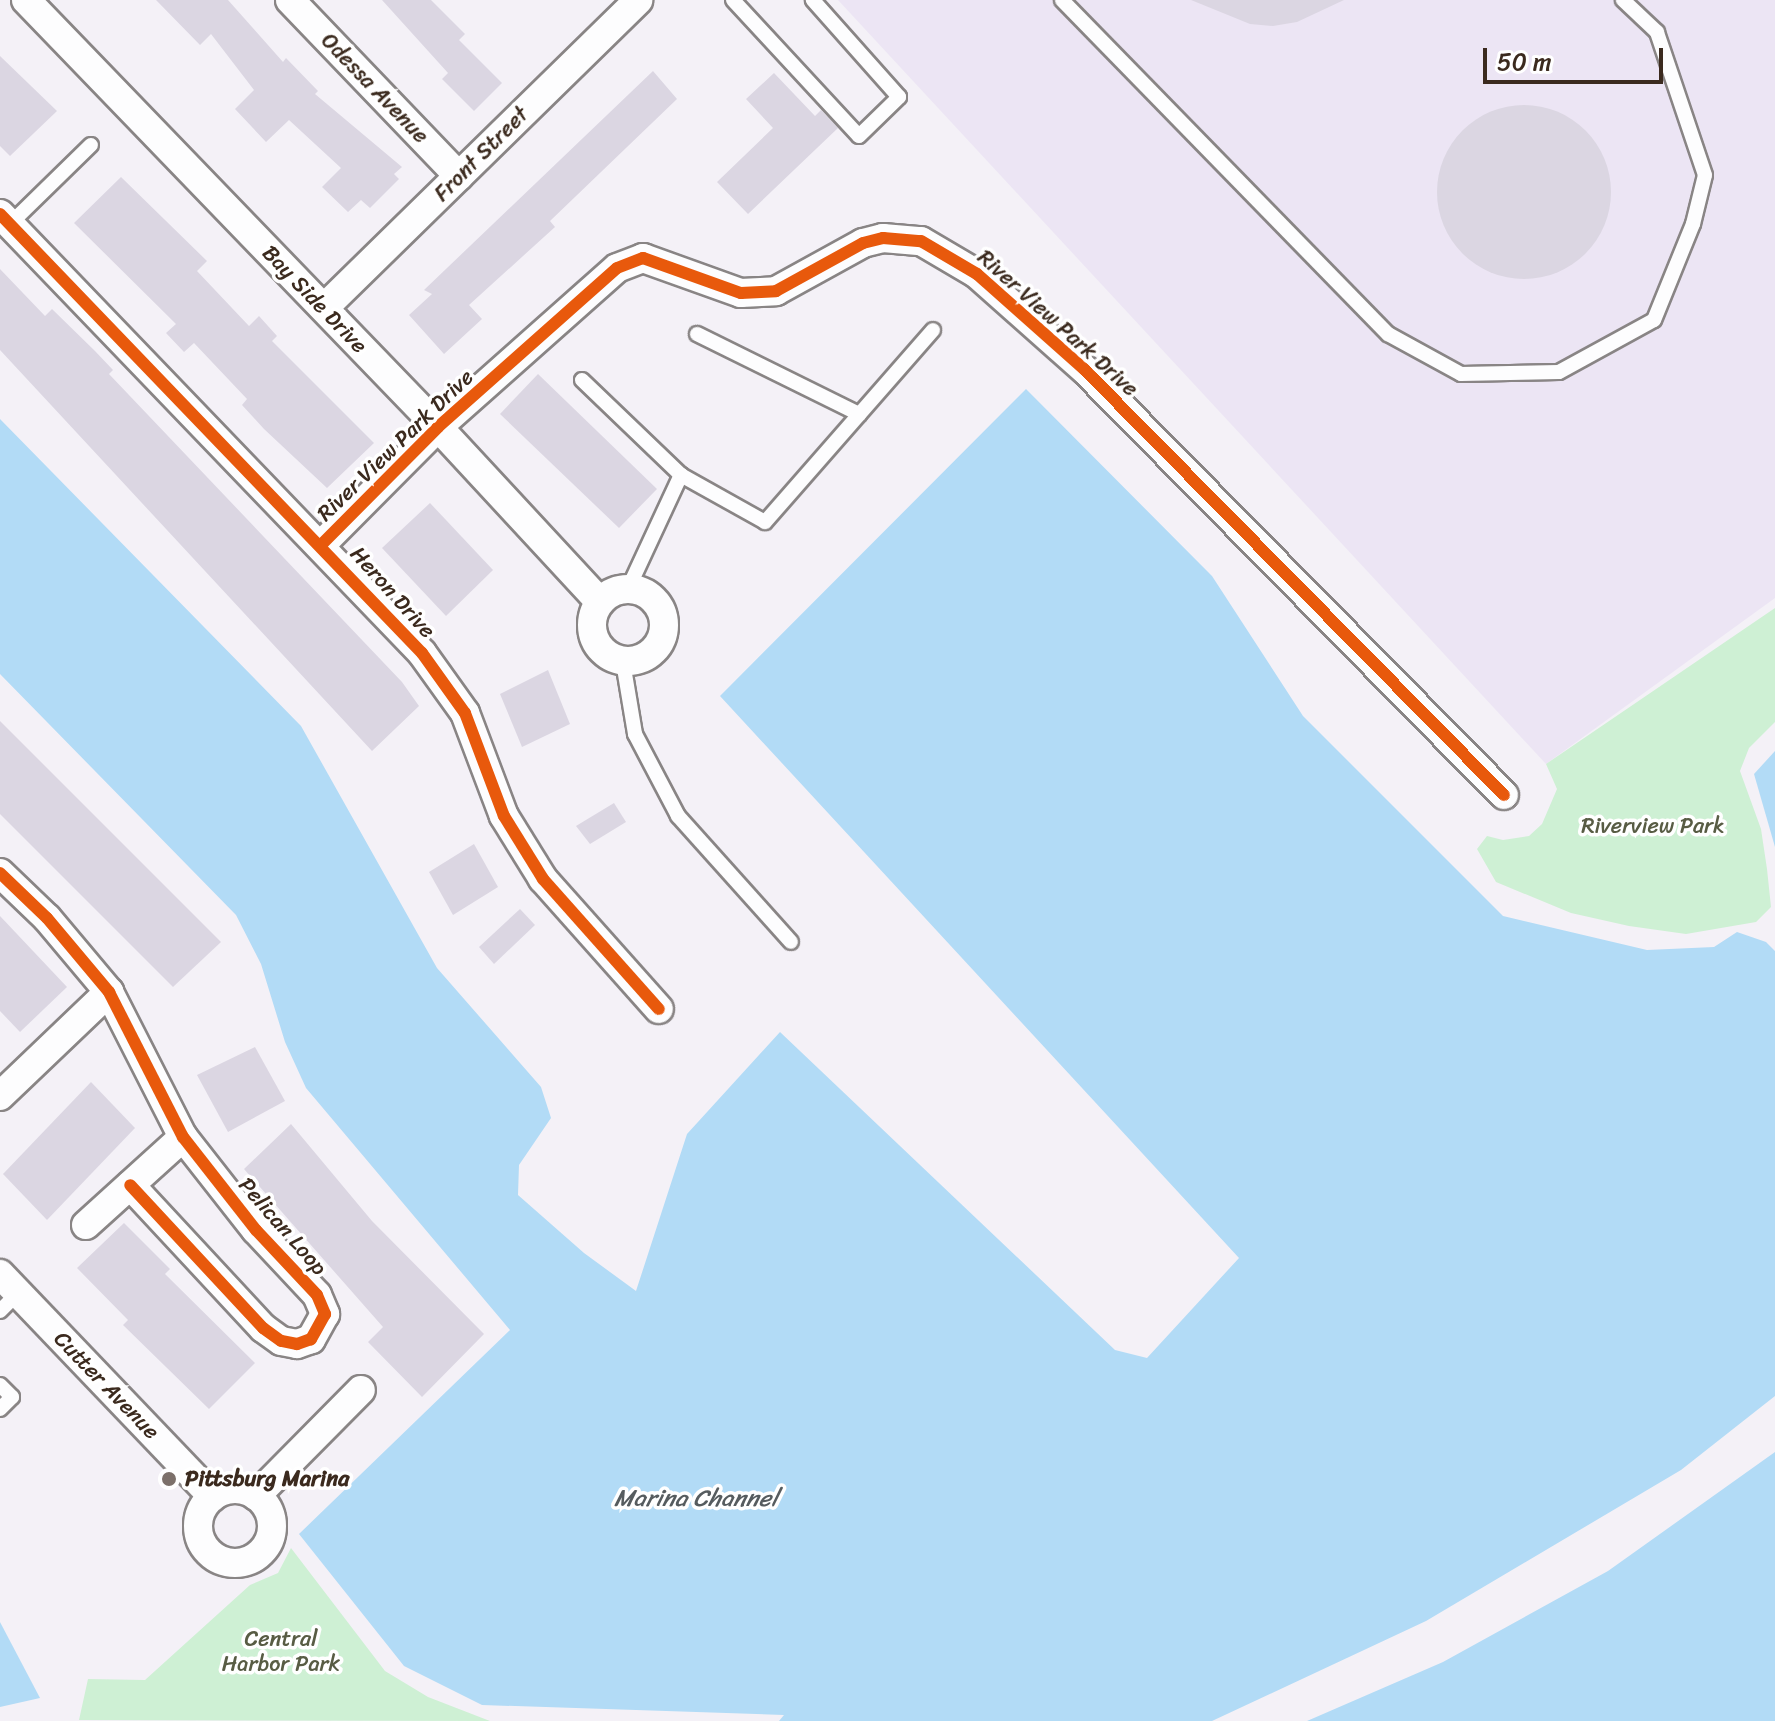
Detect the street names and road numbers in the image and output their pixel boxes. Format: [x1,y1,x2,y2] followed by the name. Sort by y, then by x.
[316,27,434,149] street label: Odessa Avenue
[428,101,534,207] street label: Front Street
[257,239,373,359] street label: Bay Side Drive
[972,244,1144,402] street label: River View Park Drive
[311,363,479,527] street label: River View Park Drive
[345,541,441,643] street label: Heron Drive
[233,1172,333,1280] street label: Pelican Loop
[49,1325,165,1445] street label: Cutter Avenue

